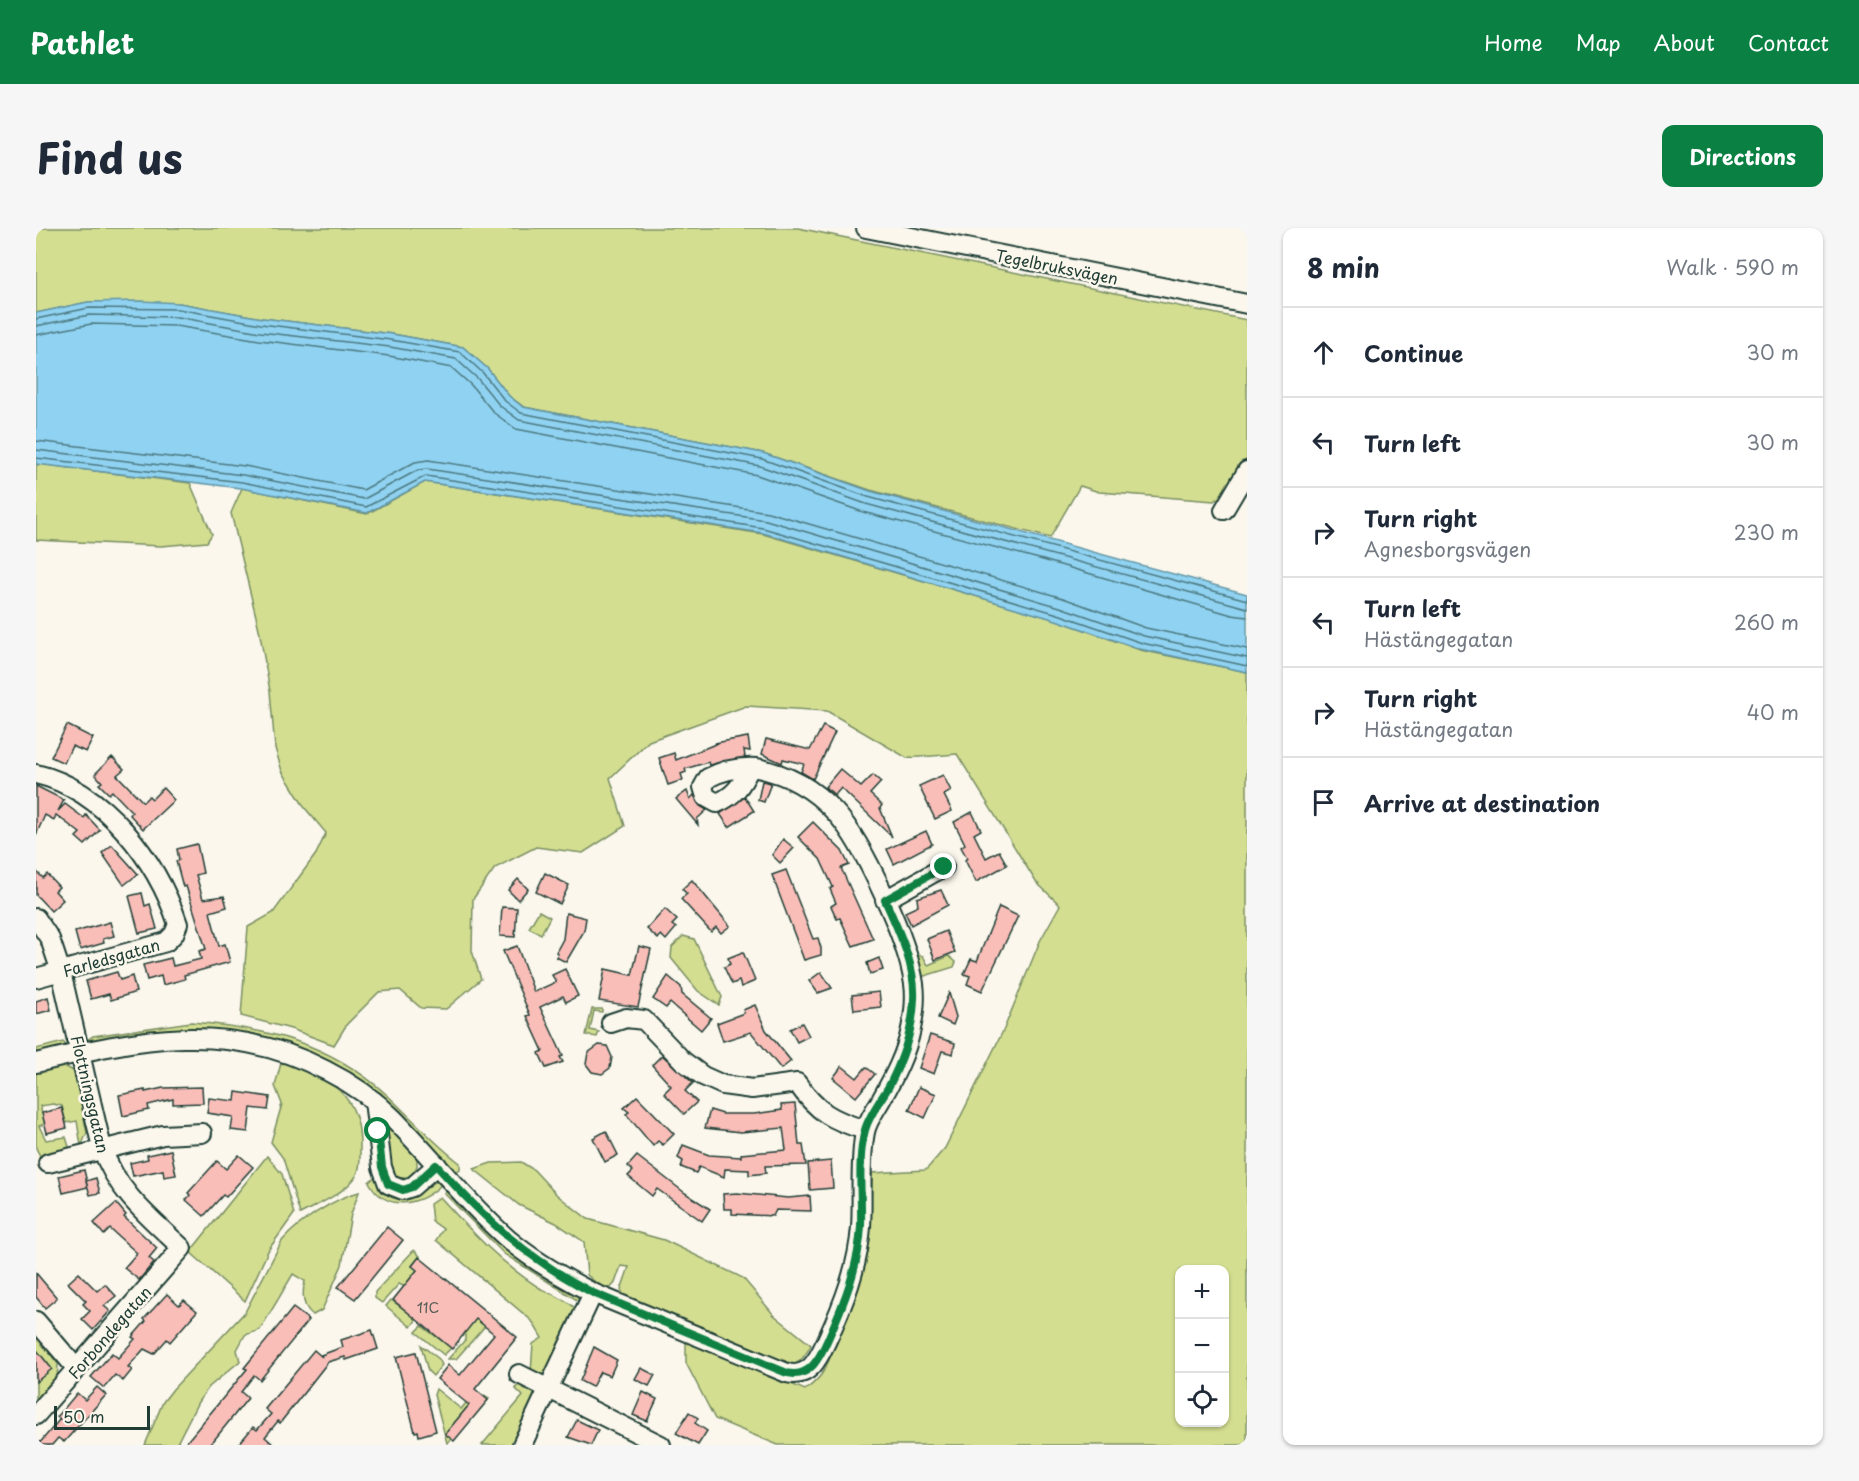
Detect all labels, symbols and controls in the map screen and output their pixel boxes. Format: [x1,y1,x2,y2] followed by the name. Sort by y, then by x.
[30,21,134,64] text: Pathlet
[1484,26,1543,58] text: Home
[1576,26,1621,58] text: Map
[1654,26,1715,58] text: About
[1748,26,1829,58] text: Contact
[36,125,183,188] text: Find us
[1662,125,1823,187] button: Directions
[994,242,1120,290] street label: Tegelbruksvägen
[1307,248,1380,287] text: 8 min
[1666,252,1799,282] text: Walk · 590 m
[1307,336,1340,369] icon: ahead
[1364,336,1463,369] text: Continue
[1746,337,1799,367] text: 30 m
[1307,426,1340,459] icon: left
[1364,426,1461,459] text: Turn left
[1746,427,1799,457] text: 30 m
[1364,501,1477,534] text: Turn right
[1307,516,1340,549] icon: right
[1734,517,1799,547] text: 230 m
[1364,534,1531,564] text: Agnesborgsvägen
[1364,591,1461,624] text: Turn left
[1307,606,1340,639] icon: left
[1734,607,1799,637] text: 260 m
[1364,624,1513,654] text: Hästängegatan
[1364,681,1477,714] text: Turn right
[1307,696,1340,729] icon: right
[1747,697,1799,727] text: 40 m
[1364,714,1513,744] text: Hästängegatan
[1307,786,1340,819] icon: arrive
[1364,786,1600,819] text: Arrive at destination
[930,853,956,879] route end
[60,932,162,982] street label: Farledsgatan
[66,1033,116,1155] street label: Flottningsgatan
[364,1117,390,1143] route start
[1175,1265,1229,1427] map controls
[1175,1265,1229,1319] button: +
[62,1280,156,1384] street label: Forbondegatan
[417,1297,439,1318] house number: 11C
[1175,1319,1229,1373] button: −
[1175,1373,1229,1427] button: locate
[54,1403,150,1430] scale bar
[63,1404,104,1428] text: 50 m

